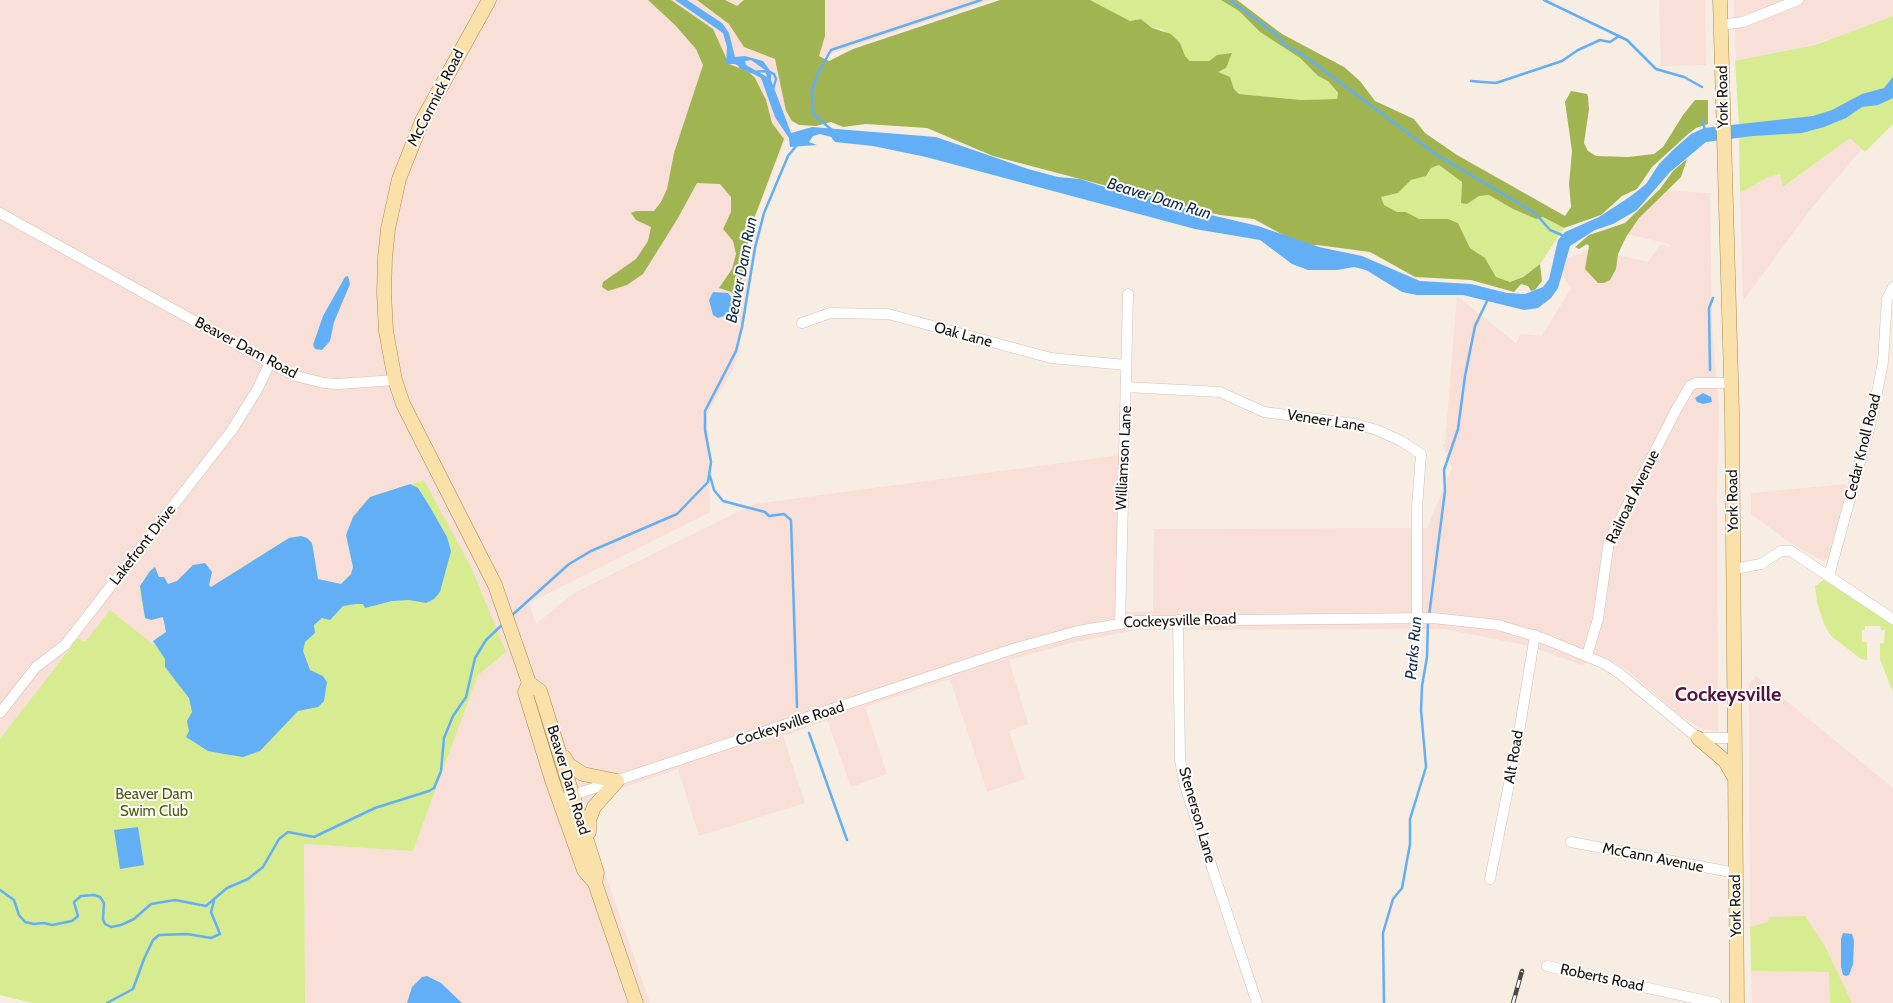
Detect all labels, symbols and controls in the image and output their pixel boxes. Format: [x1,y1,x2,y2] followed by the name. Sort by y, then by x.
[404,47,468,149] street label: McCormick Road
[1713,65,1733,129] street label: York Road
[1105,174,1213,224] water label: Beaver Dam Run
[722,215,762,325] water label: Beaver Dam Run
[192,313,300,383] street label: Beaver Dam Road
[932,319,994,351] street label: Oak Lane
[1841,392,1885,502] street label: Cedar Knoll Road
[1112,405,1136,511] street label: Williamson Lane
[1286,406,1366,436] street label: Veneer Lane
[1603,447,1663,547] street label: Railroad Avenue
[1723,469,1743,533] street label: York Road
[106,501,180,589] street label: Lakefront Drive
[1123,610,1237,632] street label: Cockeysville Road
[1402,616,1426,680] water label: Parks Run
[1675,683,1781,707] district label: Cockeysville
[734,698,846,750] street label: Cockeysville Road
[543,723,593,837] street label: Beaver Dam Road
[1500,729,1528,785] street label: Alt Road
[1175,765,1219,865] street label: Stenerson Lane
[115,786,193,821] park label: Beaver Dam Swim Club
[1601,839,1705,877] street label: McCann Avenue
[1726,874,1746,938] street label: York Road
[1559,960,1645,996] street label: Roberts Road

